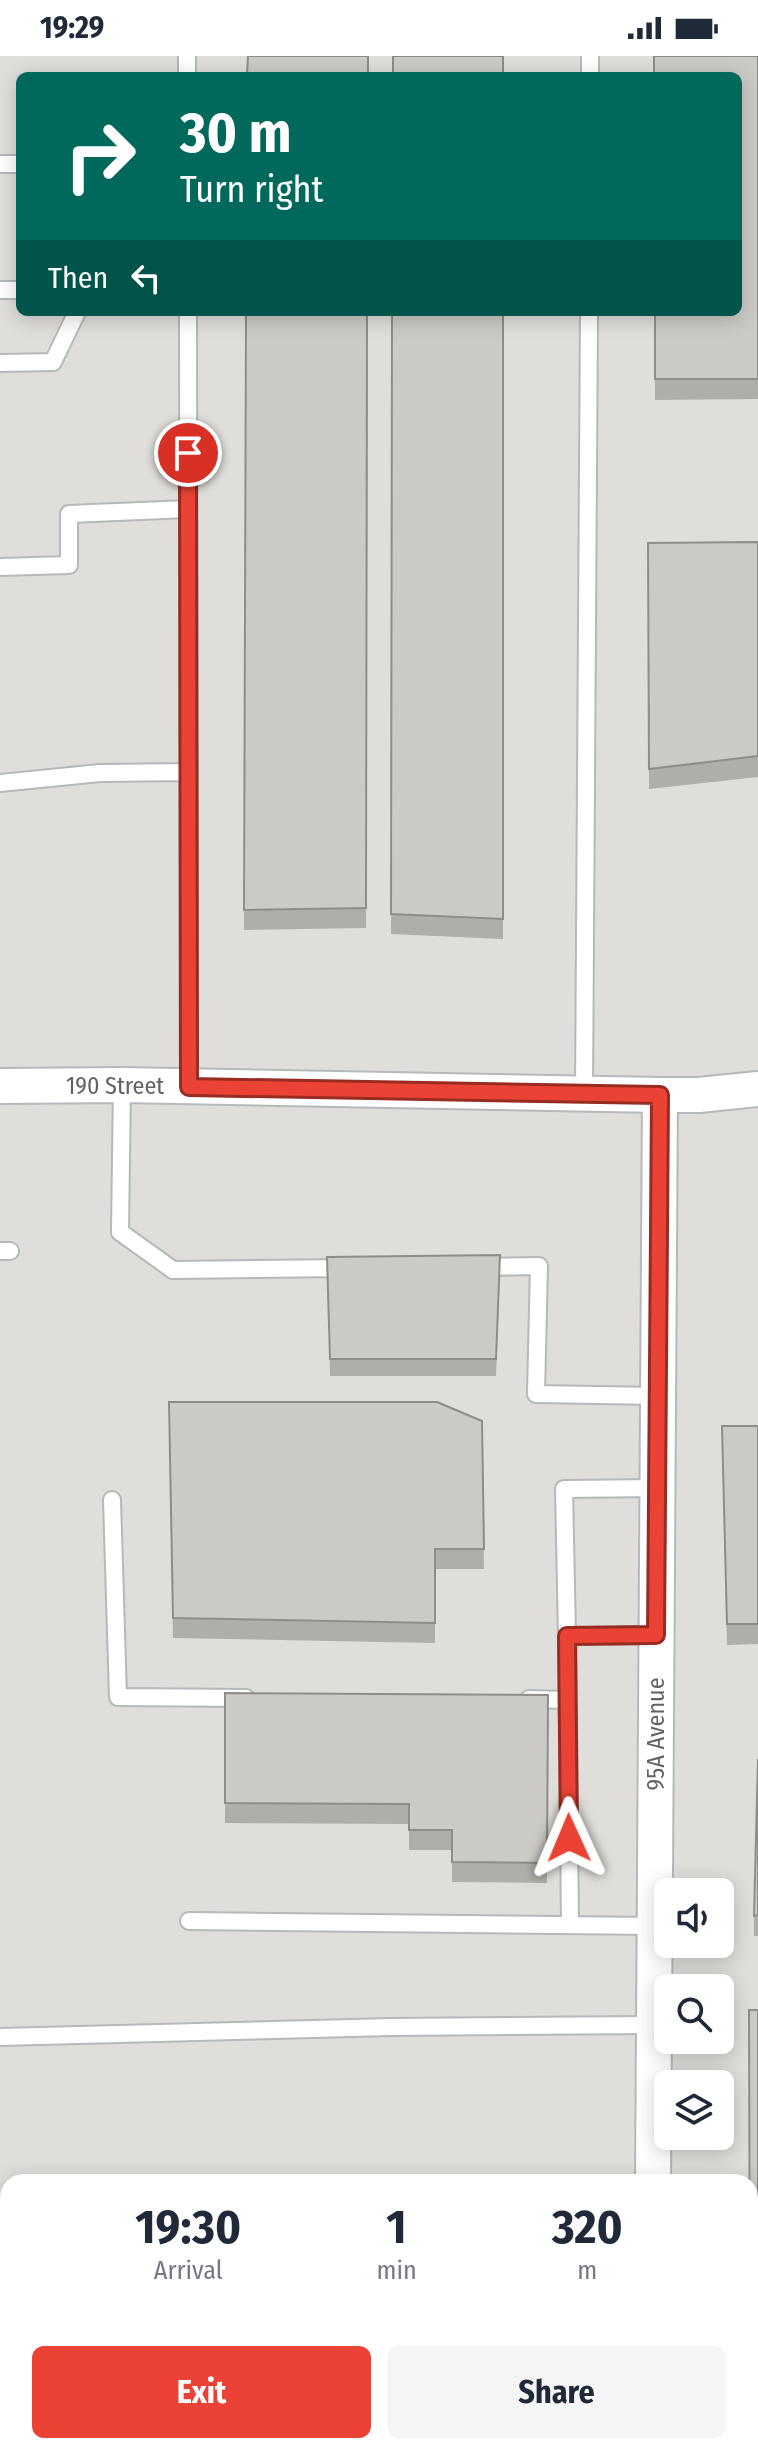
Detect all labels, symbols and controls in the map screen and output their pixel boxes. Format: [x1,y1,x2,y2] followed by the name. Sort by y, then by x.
[40,10,104,46] text: 19:29
[180,100,291,167] text: 30 m
[48,104,152,208] icon: right
[180,168,323,212] text: Turn right
[124,256,168,300] icon: left
[48,260,108,296] text: Then
[154,419,222,487] pin
[166,431,210,475] icon: arrive
[66,1072,164,1100] street label: 190 Street
[642,1677,670,1791] street label: 95A Avenue
[527,1796,611,1880] position arrow
[654,1878,734,2150] map controls
[654,1878,734,1958] button: sound
[654,1974,734,2054] button: search
[654,2070,734,2150] button: layers
[135,2198,241,2256] text: 19:30
[386,2198,407,2256] text: 1
[552,2198,623,2256] text: 320
[154,2255,223,2286] text: Arrival
[376,2255,417,2286] text: min
[577,2255,597,2286] text: m
[32,2346,371,2438] button: Exit
[387,2346,726,2438] button: Share

